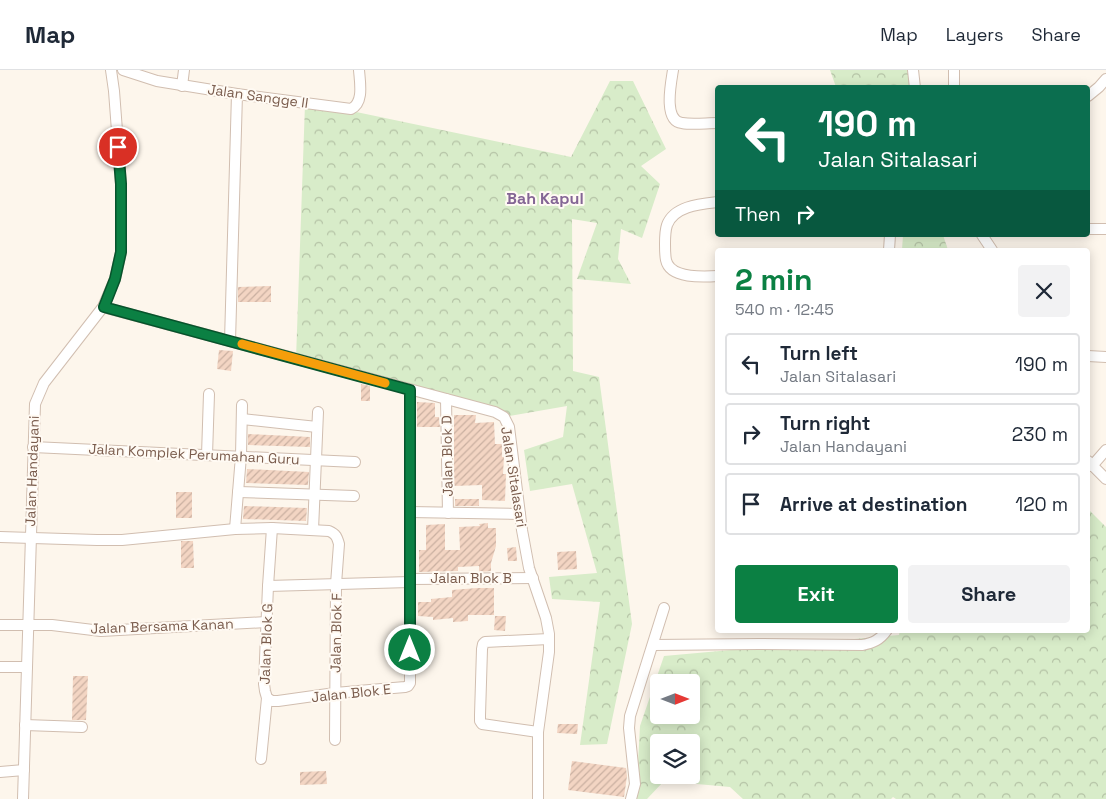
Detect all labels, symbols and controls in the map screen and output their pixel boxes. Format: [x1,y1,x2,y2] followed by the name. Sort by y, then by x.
[25,19,75,50] text: Map
[880,23,918,46] text: Map
[946,23,1003,46] text: Layers
[1031,23,1081,46] text: Share
[206,80,310,112] street label: Jalan Sangge II
[818,102,917,146] text: 190 m
[735,105,800,170] icon: left
[97,126,139,168] pin
[104,133,132,161] icon: arrive
[818,145,978,173] text: Jalan Sitalasari
[506,188,584,209] district label: Bah Kapul
[791,200,819,228] icon: right
[735,202,781,227] text: Then
[735,260,813,299] text: 2 min
[1018,265,1070,317] button: close
[735,299,834,320] text: 540 m · 12:45
[780,341,858,366] text: Turn left
[737,350,765,378] icon: left
[1015,352,1068,377] text: 190 m
[780,366,896,387] text: Jalan Sitalasari
[780,411,870,436] text: Turn right
[21,415,43,527] street label: Jalan Handayani
[437,415,457,497] street label: Jalan Blok D
[737,420,765,448] icon: right
[1012,422,1068,447] text: 230 m
[497,425,531,529] street label: Jalan Sitalasari
[780,436,907,457] text: Jalan Handayani
[88,439,300,469] street label: Jalan Komplek Perumahan Guru
[737,490,765,518] icon: arrive
[780,492,968,517] text: Arrive at destination
[1015,492,1068,517] text: 120 m
[735,565,898,623] button: Exit
[908,565,1070,623] button: Share
[430,569,512,587] street label: Jalan Blok B
[326,593,346,673] street label: Jalan Blok F
[256,603,276,685] street label: Jalan Blok G
[90,615,234,637] street label: Jalan Bersama Kanan
[383,623,435,675] position arrow
[650,674,700,724] north arrow
[650,674,700,784] map controls
[310,680,392,706] street label: Jalan Blok E
[650,734,700,784] button: layers

